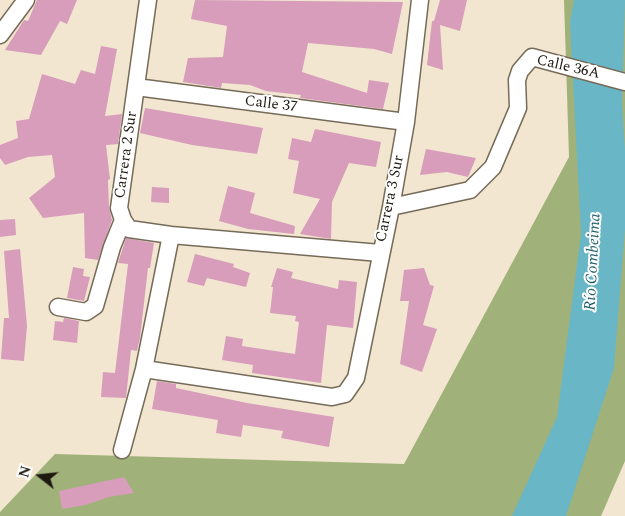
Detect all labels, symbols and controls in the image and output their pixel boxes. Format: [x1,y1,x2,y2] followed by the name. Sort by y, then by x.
[535,52,601,84] street label: Calle 36A
[244,93,298,117] street label: Calle 37
[112,110,142,200] street label: Carrera 2 Sur
[373,154,409,244] street label: Carrera 3 Sur
[582,213,606,311] water label: Río Combeima
[15,451,65,501] north arrow
[13,463,37,480] text: N

